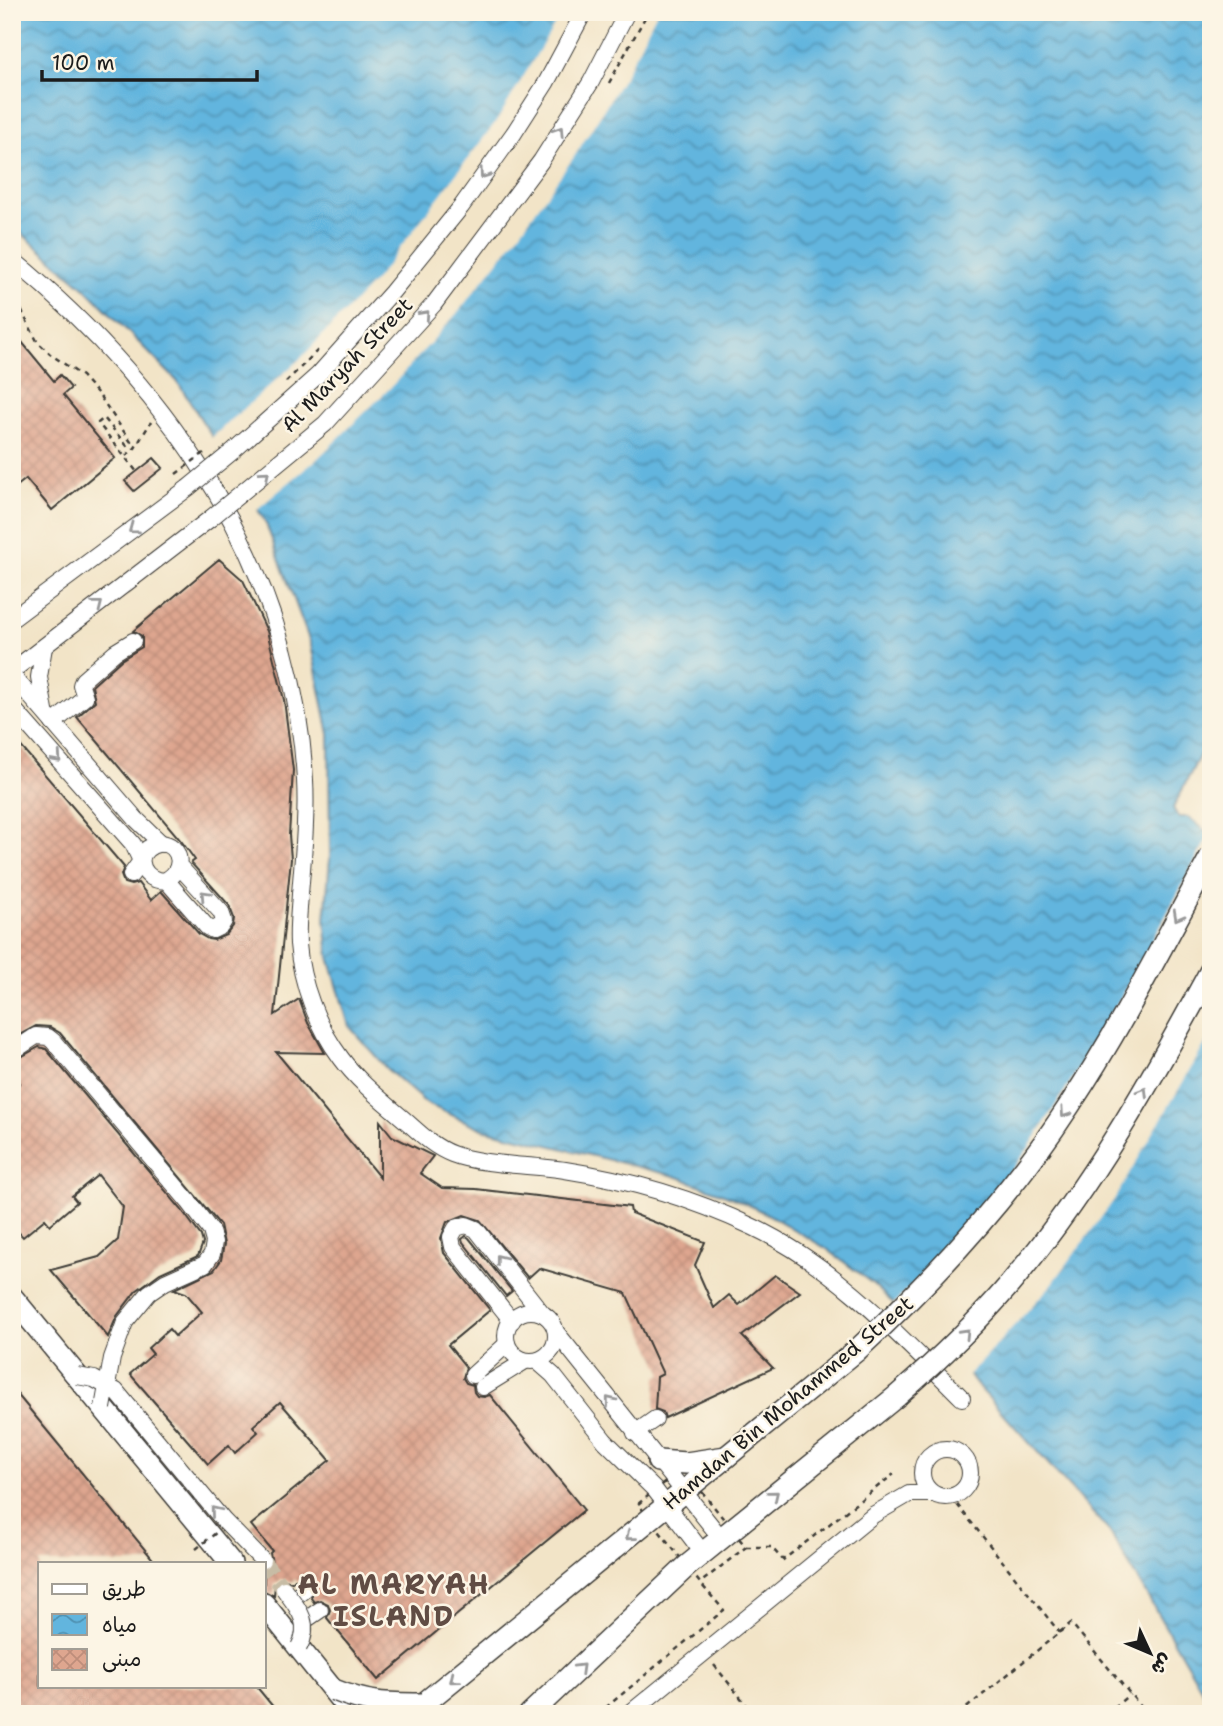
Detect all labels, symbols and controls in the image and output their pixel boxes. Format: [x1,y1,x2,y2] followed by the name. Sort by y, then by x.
[42,38,257,82] scale bar
[52,49,115,77] text: 100 m
[551,126,564,139] one-way arrow
[480,166,492,179] one-way arrow
[275,291,419,439] street label: Al Maryah Street
[417,310,429,323] one-way arrow
[257,471,269,484] one-way arrow
[128,520,141,533] one-way arrow
[90,601,103,614] one-way arrow
[49,750,61,763] one-way arrow
[200,890,213,903] one-way arrow
[1173,909,1186,921] one-way arrow
[1135,1087,1148,1100] one-way arrow
[1060,1105,1073,1118] one-way arrow
[495,1255,508,1267] one-way arrow
[657,1290,919,1516] street label: Hamdan Bin Mohammed Street
[956,1329,969,1342] one-way arrow
[606,1397,618,1410] one-way arrow
[766,1491,779,1503] one-way arrow
[211,1506,223,1519] one-way arrow
[626,1527,638,1540] one-way arrow
[38,1562,266,1688] legend
[298,1565,490,1635] district label: AL MARYAH ISLAND
[102,1575,146,1603] text: طريق
[102,1611,137,1639] text: مياه
[1114,1618,1184,1688] north arrow
[102,1645,141,1673] text: مبنى
[1146,1648,1178,1681] text: ش
[572,1663,585,1676] one-way arrow
[449,1671,462,1683] one-way arrow

